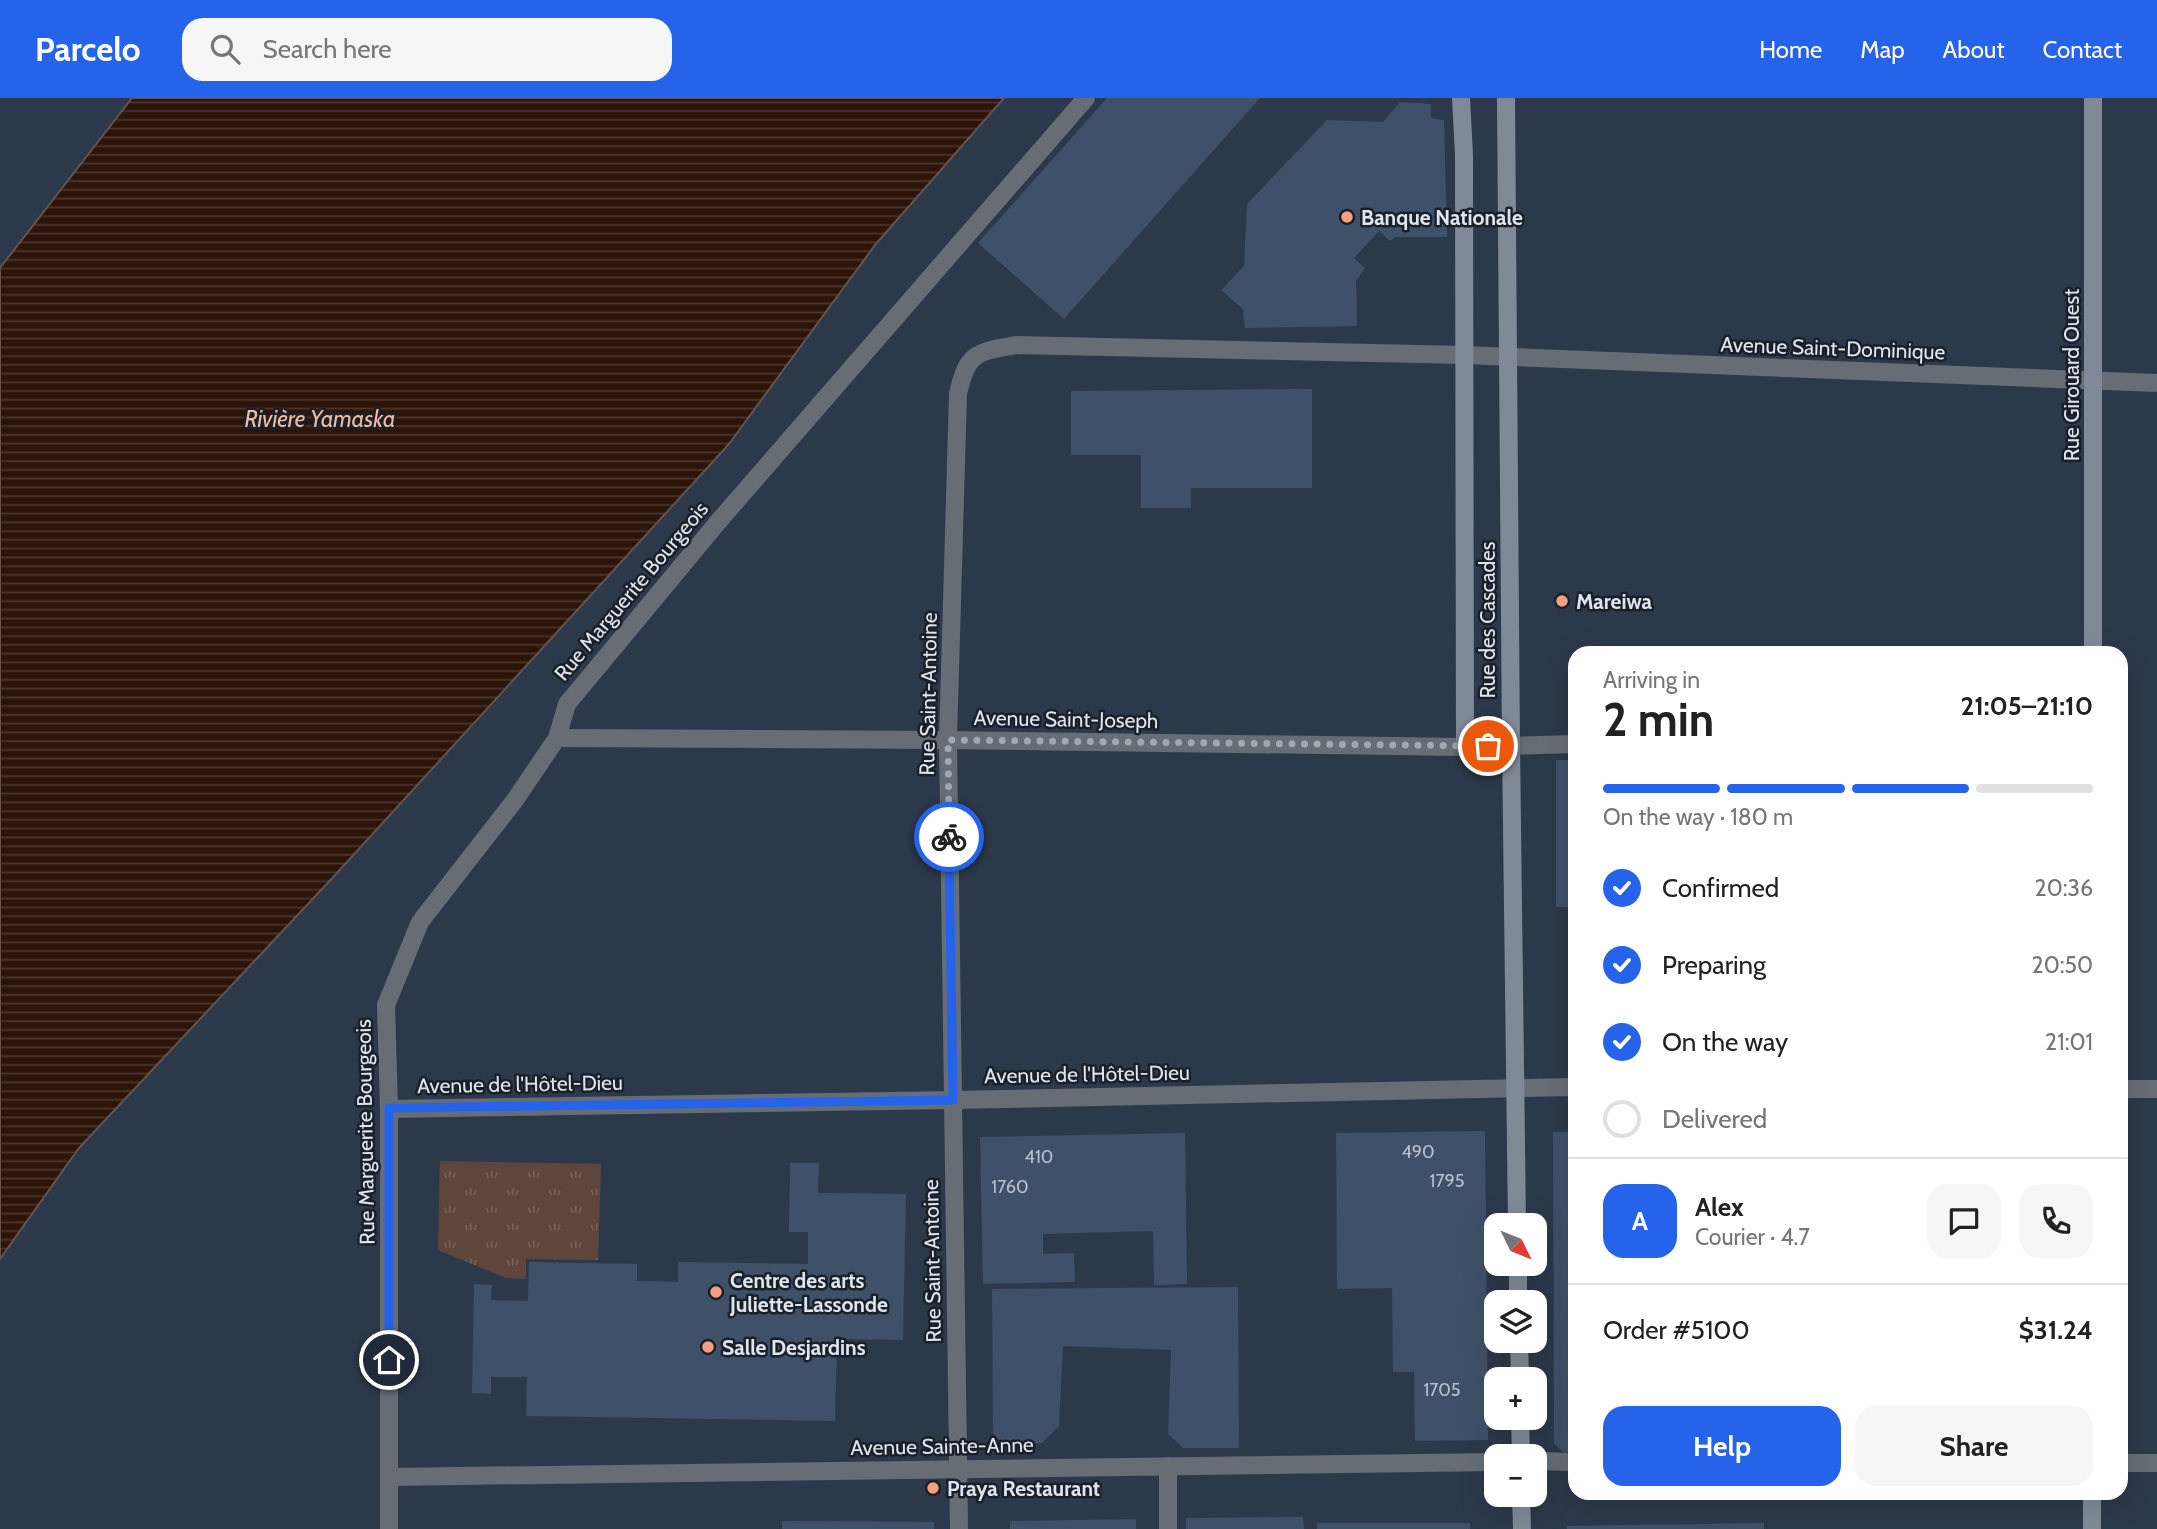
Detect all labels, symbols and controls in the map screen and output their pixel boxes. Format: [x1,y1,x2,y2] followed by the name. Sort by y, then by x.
[182,18,672,81] search box
[35,29,140,69] text: Parcelo
[206,30,244,68] icon: search
[262,33,392,65] text: Search here
[1759,35,1822,64] text: Home
[1860,35,1905,64] text: Map
[1943,35,2005,64] text: About
[2043,35,2122,64] text: Contact
[1361,205,1523,230] place label: Banque Nationale
[1339,209,1355,225] marker: Banque Nationale
[2059,289,2084,461] street label: Rue Girouard Ouest
[1720,332,1946,364] street label: Avenue Saint-Dominique
[245,405,395,433] water label: Rivière Yamaska
[549,496,713,685] street label: Rue Marguerite Bourgeois
[1475,541,1500,699] street label: Rue des Cascades
[1576,589,1653,614] place label: Mareiwa
[1554,593,1570,609] marker: Mareiwa
[914,612,942,776] street label: Rue Saint-Antoine
[1603,666,1700,694] text: Arriving in
[1960,690,2093,722] text: 21:05–21:10
[1603,692,1714,748] text: 2 min
[973,705,1159,733] street label: Avenue Saint-Joseph
[1458,716,1518,776] pin
[1469,727,1507,765] icon: bag
[914,802,984,872] courier
[1603,803,1793,831] text: On the way · 180 m
[930,818,968,856] icon: bike
[1603,869,1641,907] icon: check
[1662,872,1779,904] text: Confirmed
[2035,874,2093,902] text: 20:36
[1603,946,1641,984] icon: check
[1662,949,1766,981] text: Preparing
[2032,951,2093,979] text: 20:50
[351,1019,379,1245] street label: Rue Marguerite Bourgeois
[1603,1023,1641,1061] icon: check
[1662,1026,1788,1058] text: On the way
[2045,1028,2093,1056] text: 21:01
[984,1060,1190,1088] street label: Avenue de l'Hôtel-Dieu
[417,1070,623,1098] street label: Avenue de l'Hôtel-Dieu
[1662,1103,1767,1135] text: Delivered
[1401,1141,1435,1163] house number: 490
[1025,1146,1053,1168] house number: 410
[1430,1170,1464,1192] house number: 1795
[991,1176,1029,1198] house number: 1760
[918,1179,946,1343] street label: Rue Saint-Antoine
[1927,1184,2001,1258] button: chat
[2019,1184,2093,1258] button: phone
[1695,1191,1744,1223] text: Alex
[1632,1205,1648,1237] text: A
[1484,1213,1547,1276] north arrow
[1484,1213,1547,1507] map controls
[1695,1223,1810,1251] text: Courier · 4.7
[729,1268,888,1317] place label: Centre des arts Juliette-Lassonde
[708,1284,724,1300] marker: Centre des arts Juliette-Lassonde
[1484,1290,1547,1353] button: layers
[1603,1314,1750,1346] text: Order #5100
[2019,1314,2093,1346] text: $31.24
[359,1330,419,1390] pin
[722,1335,866,1360] place label: Salle Desjardins
[700,1339,716,1355] marker: Salle Desjardins
[370,1341,408,1379] icon: home
[1484,1367,1547,1430] button: +
[1423,1379,1461,1401] house number: 1705
[1603,1406,1841,1486] button: Help
[1855,1406,2093,1486] button: Share
[850,1432,1034,1460] street label: Avenue Sainte-Anne
[1484,1444,1547,1507] button: −
[947,1476,1100,1501] place label: Praya Restaurant
[925,1480,941,1496] marker: Praya Restaurant

